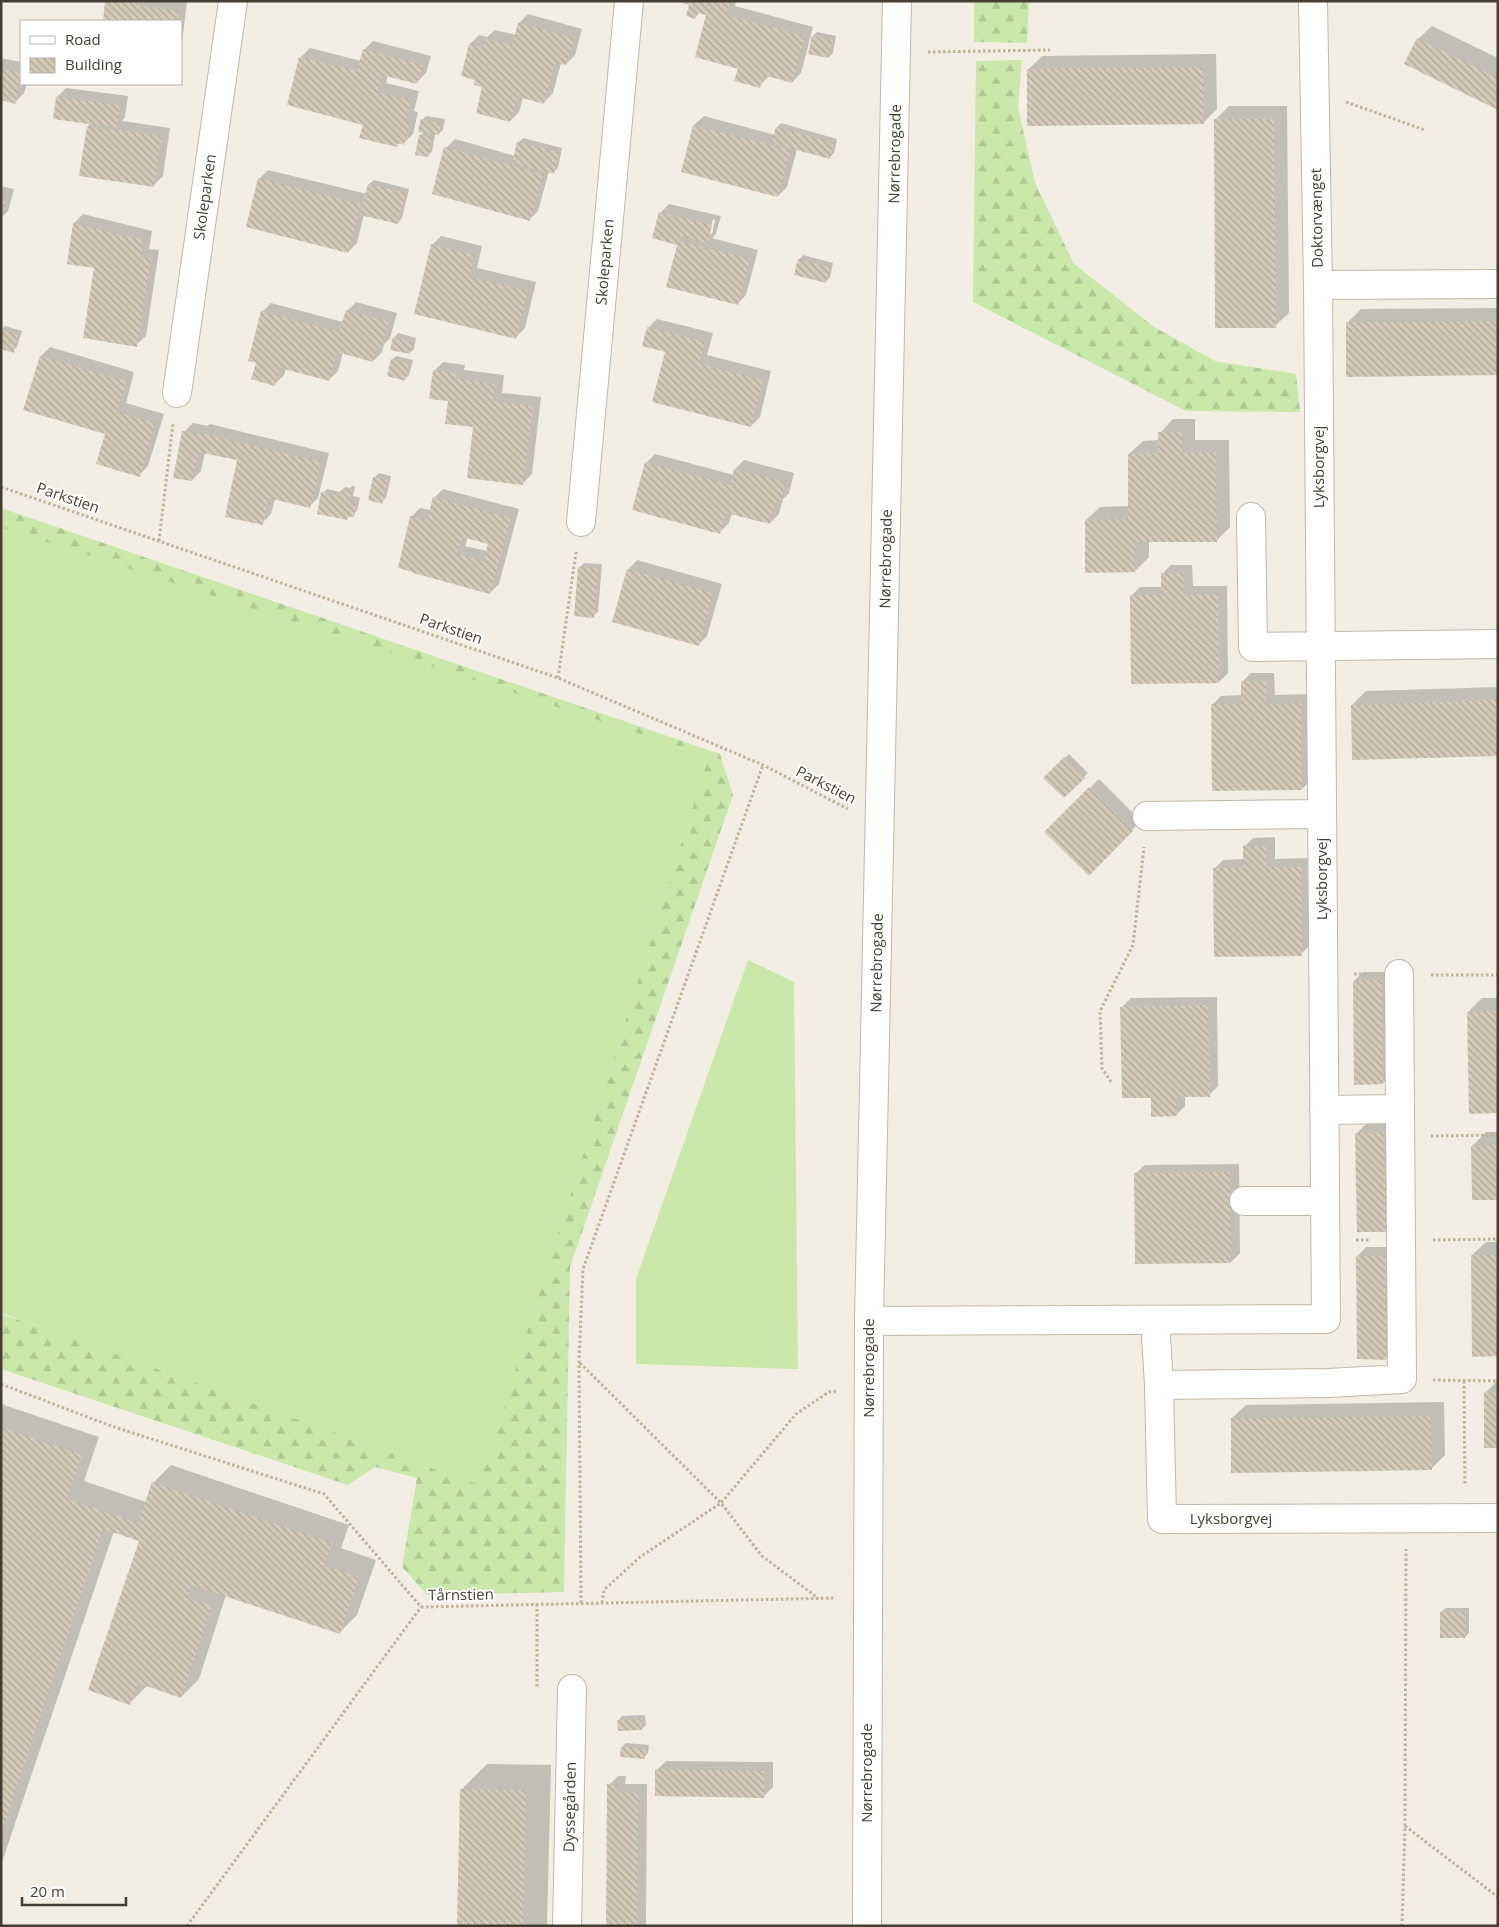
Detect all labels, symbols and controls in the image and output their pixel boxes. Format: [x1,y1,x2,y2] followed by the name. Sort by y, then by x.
[20,20,182,85] legend
[65,29,101,49] text: Road
[65,54,122,74] text: Building
[883,104,905,204] street label: Nørrebrogade
[188,153,220,241] street label: Skoleparken
[1305,168,1327,268] street label: Doktorvænget
[590,218,618,306] street label: Skoleparken
[1308,426,1328,508] street label: Lyksborgvej
[34,477,102,517] street label: Parkstien
[874,509,896,609] street label: Nørrebrogade
[417,608,485,648] street label: Parkstien
[793,760,860,808] street label: Parkstien
[1311,838,1331,920] street label: Lyksborgvej
[865,913,887,1013] street label: Nørrebrogade
[858,1318,878,1418] street label: Nørrebrogade
[1190,1508,1272,1528] street label: Lyksborgvej
[428,1583,494,1605] street label: Tårnstien
[856,1723,876,1823] street label: Nørrebrogade
[558,1762,580,1852] street label: Dyssegården
[22,1874,126,1906] scale bar
[30,1881,65,1901] text: 20 m

